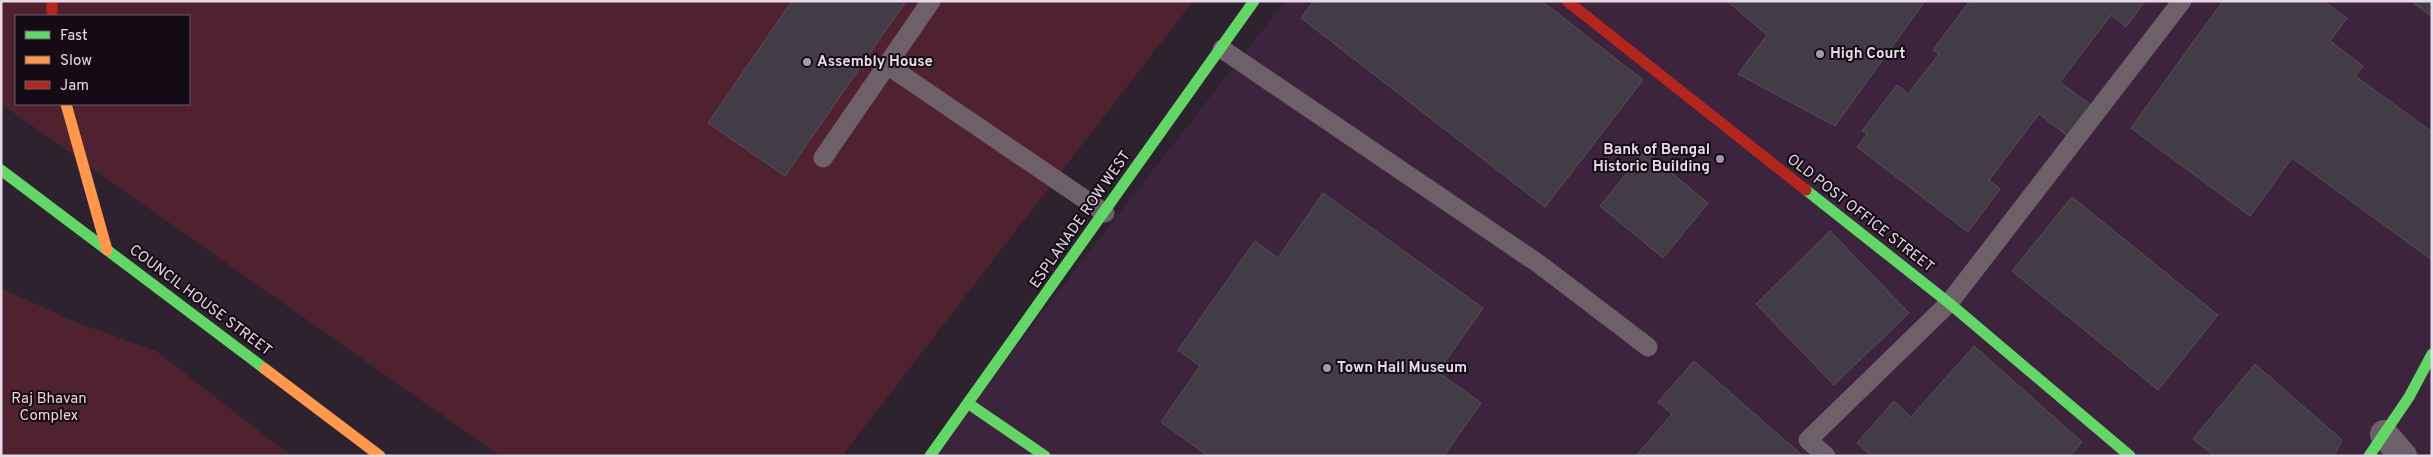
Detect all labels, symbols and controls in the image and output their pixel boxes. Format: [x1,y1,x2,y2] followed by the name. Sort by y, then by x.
[15,15,190,105] legend
[60,27,88,46] text: Fast
[1830,45,1906,64] place label: High Court
[1814,48,1826,60] marker: High Court
[60,52,92,71] text: Slow
[817,53,933,72] place label: Assembly House
[801,56,813,68] marker: Assembly House
[60,77,89,96] text: Jam
[1593,141,1710,177] place label: Bank of Bengal Historic Building
[1026,148,1136,292] street label: ESPLANADE ROW WEST
[1783,151,1937,277] street label: OLD POST OFFICE STREET
[1714,153,1726,165] marker: Bank of Bengal Historic Building
[125,241,275,361] street label: COUNCIL HOUSE STREET
[1337,359,1467,378] place label: Town Hall Museum
[1321,362,1333,374] marker: Town Hall Museum
[11,390,87,426] park label: Raj Bhavan Complex

